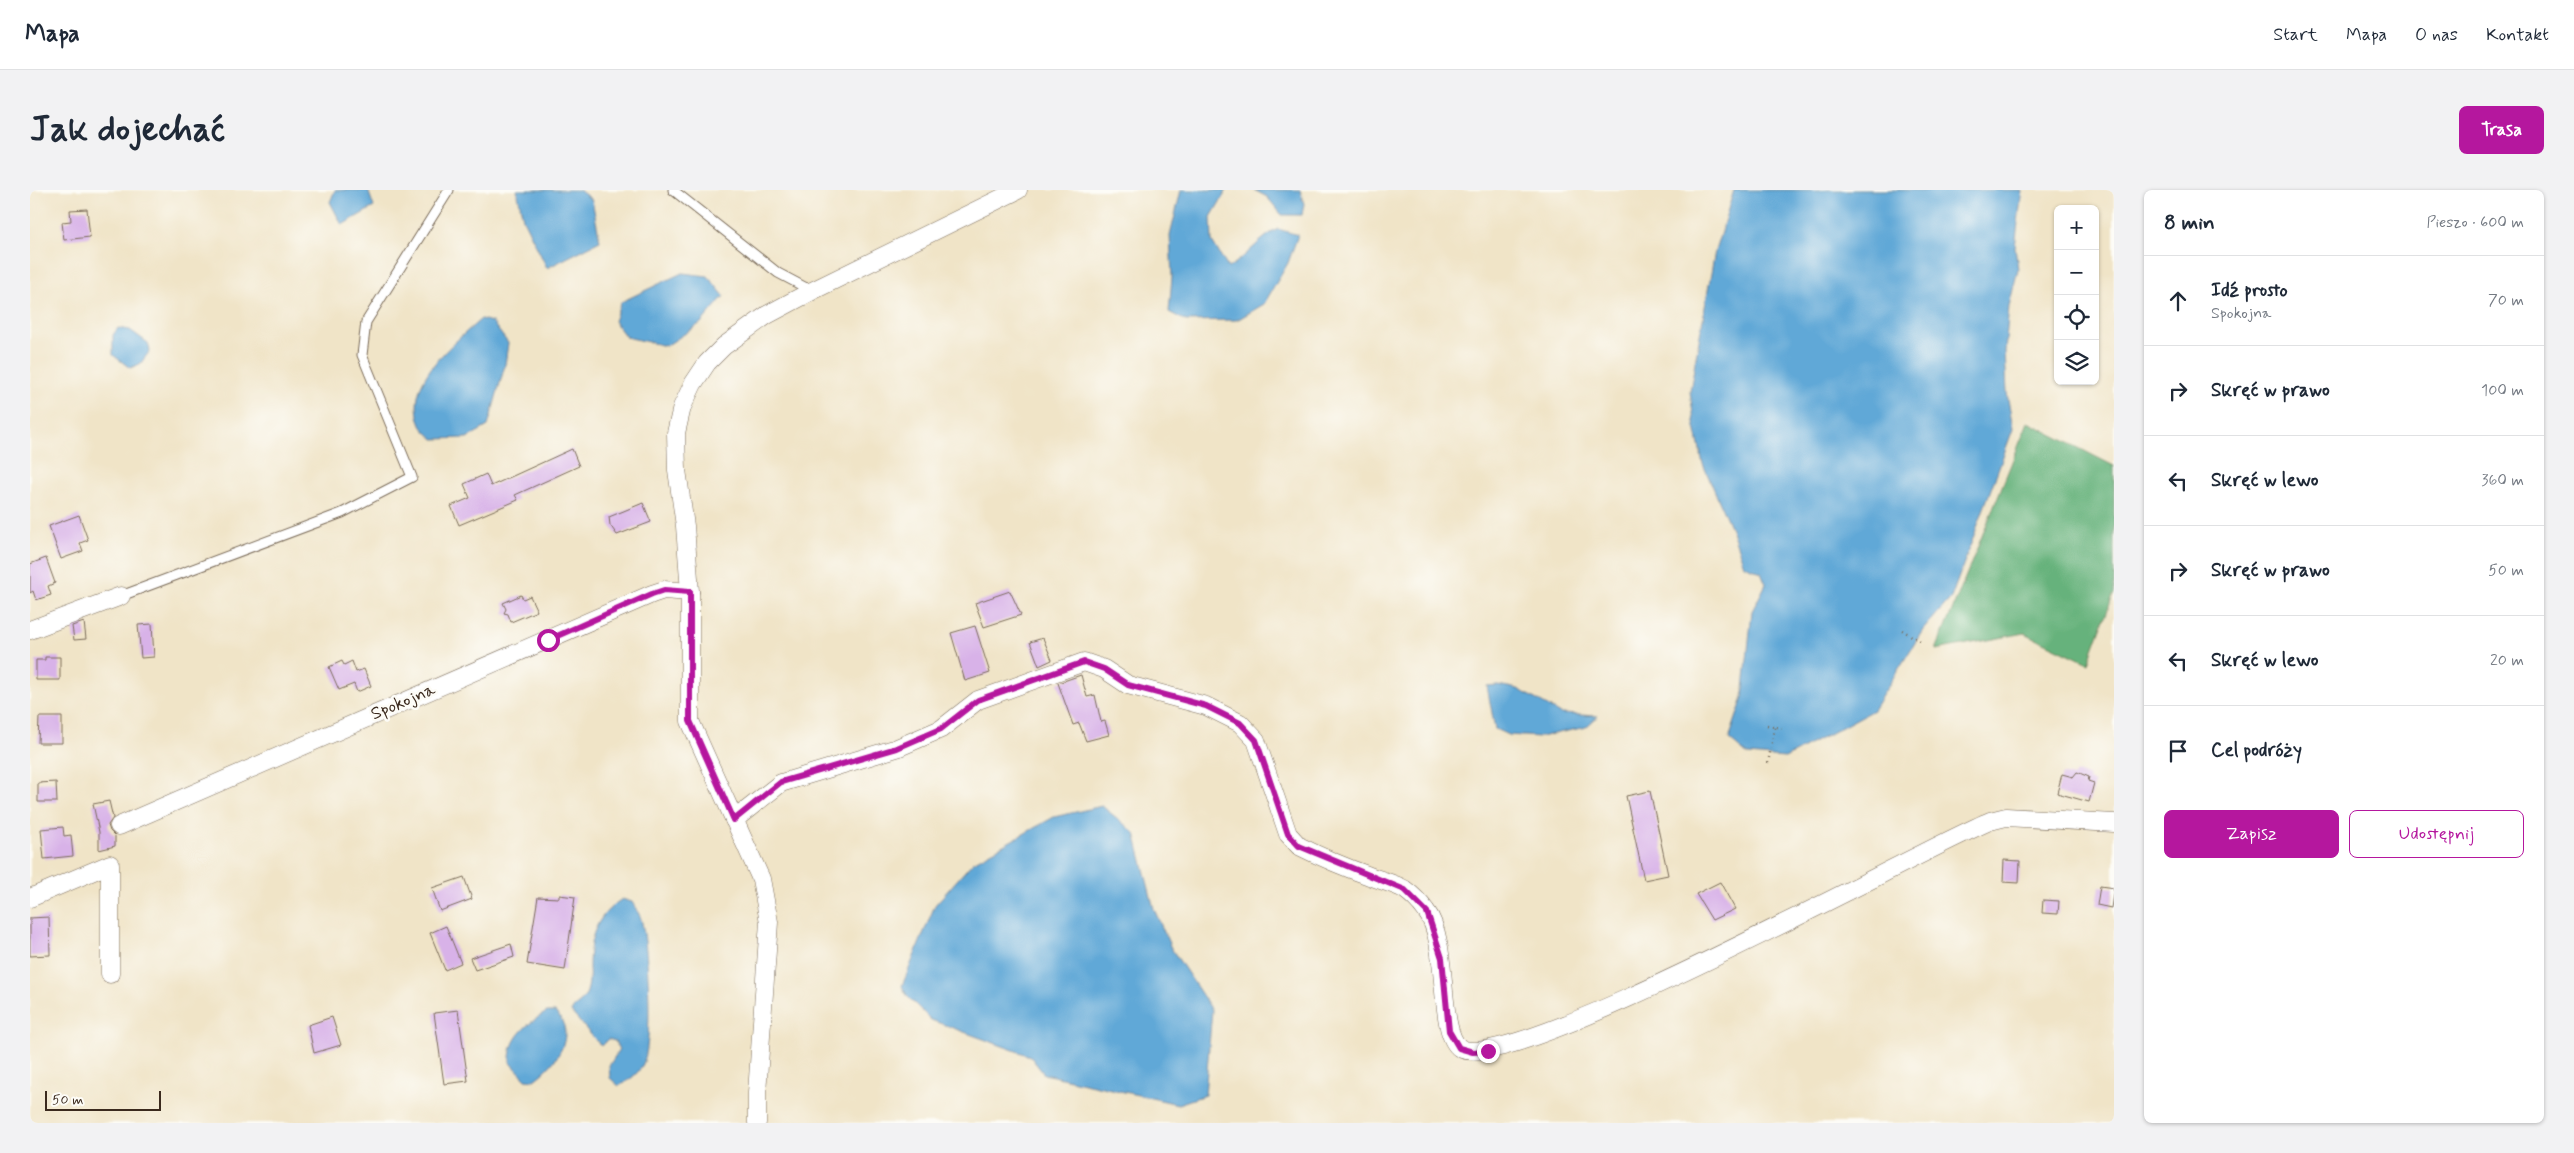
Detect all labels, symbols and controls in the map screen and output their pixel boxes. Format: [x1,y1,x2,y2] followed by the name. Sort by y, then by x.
[25,19,80,50] text: Mapa
[2273,23,2318,47] text: Start
[2346,23,2387,47] text: Mapa
[2415,23,2458,47] text: O nas
[2486,23,2549,47] text: Kontakt
[2459,106,2544,154] button: Trasa
[30,107,225,153] text: Jak dojechać
[2054,205,2099,385] map controls
[2054,205,2099,250] button: +
[2164,209,2215,237] text: 8 min
[2426,212,2524,233] text: Pieszo · 600 m
[2054,250,2099,295] button: −
[2211,278,2288,303] text: Idź prosto
[2164,287,2192,315] icon: ahead
[2488,290,2524,311] text: 70 m
[2054,295,2099,340] button: locate
[2211,303,2271,324] text: Spokojna
[2054,340,2099,385] button: layers
[2164,377,2192,405] icon: right
[2211,378,2330,403] text: Skręć w prawo
[2481,380,2524,401] text: 100 m
[2164,467,2192,495] icon: left
[2211,468,2319,493] text: Skręć w lewo
[2481,470,2524,491] text: 360 m
[2164,557,2192,585] icon: right
[2211,558,2330,583] text: Skręć w prawo
[2488,560,2524,581] text: 50 m
[537,629,560,652] route start
[2164,647,2192,675] icon: left
[2211,648,2319,673] text: Skręć w lewo
[2490,650,2524,671] text: 20 m
[367,678,439,726] street label: Spokojna
[2164,737,2192,765] icon: arrive
[2211,738,2302,763] text: Cel podróży
[2164,810,2339,858] button: Zapisz
[2349,810,2524,858] button: Udostępnij
[1477,1040,1500,1063] route end
[45,1088,161,1111] scale bar
[52,1091,83,1109] text: 50 m

